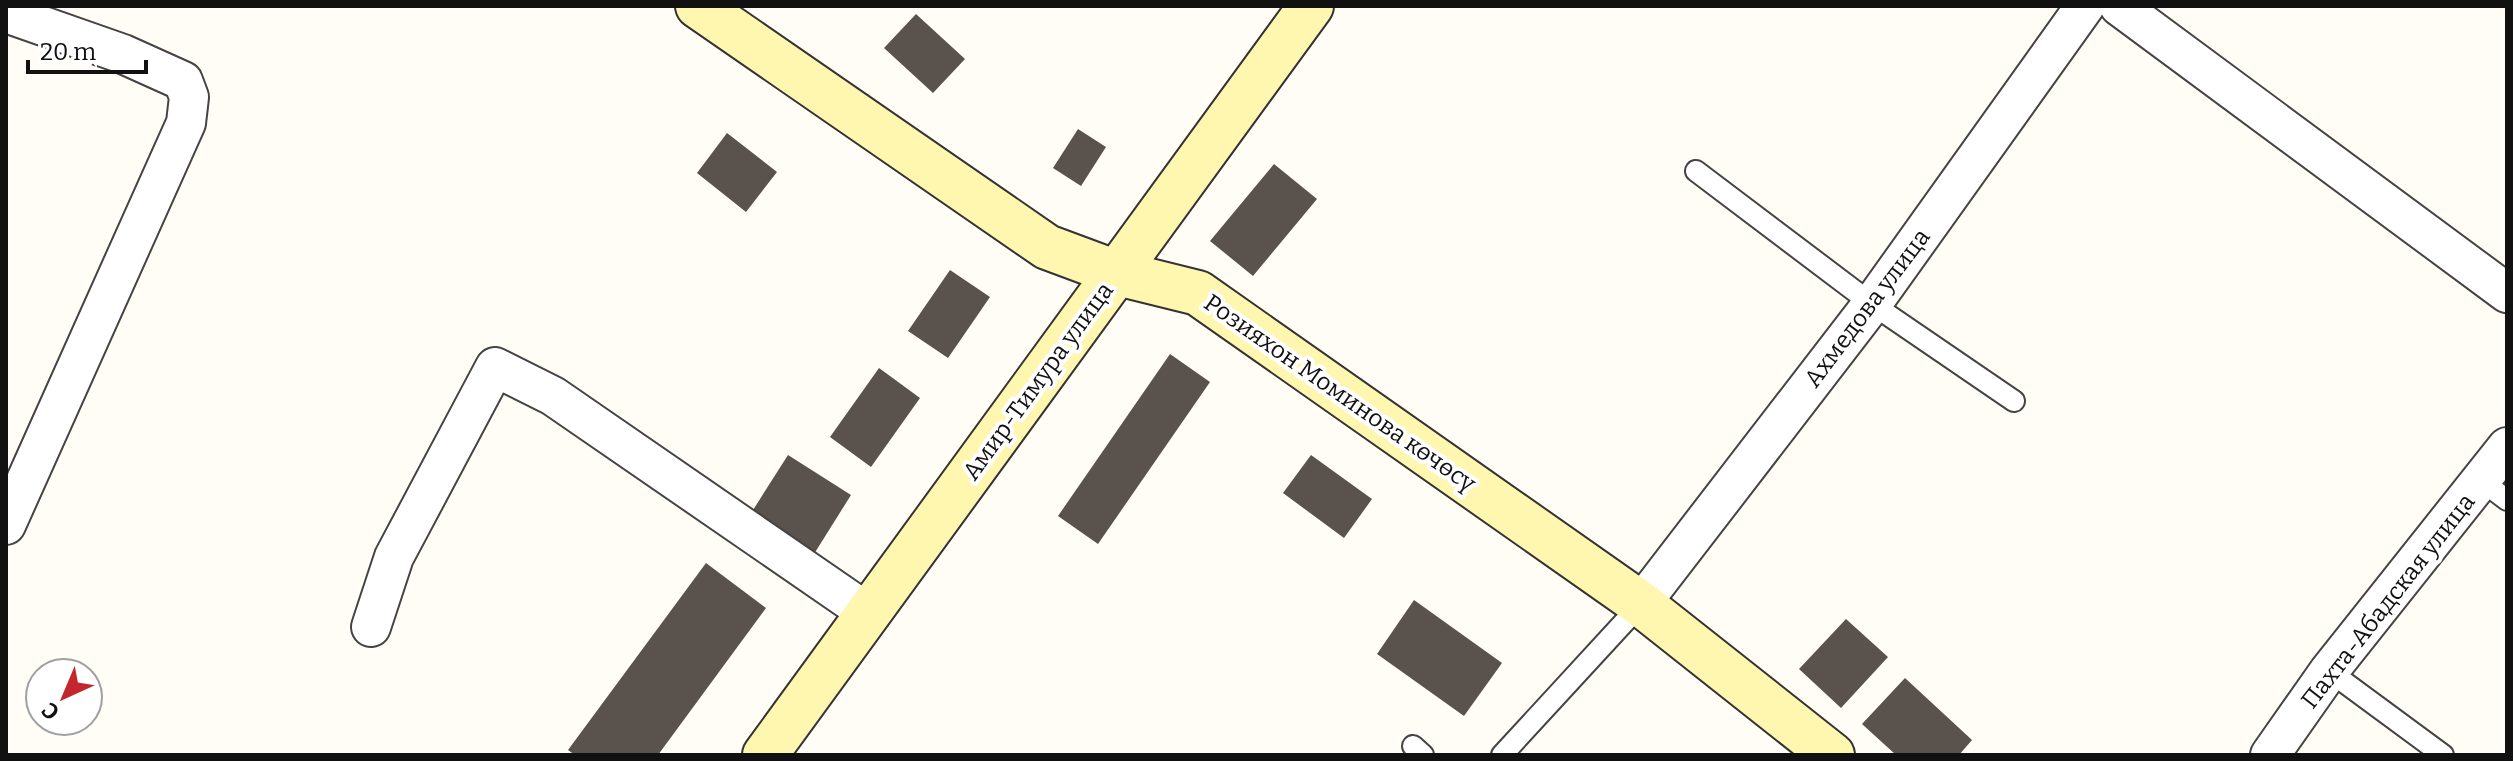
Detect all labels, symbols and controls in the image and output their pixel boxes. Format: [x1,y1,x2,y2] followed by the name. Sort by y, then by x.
[28,24,146,74] scale bar
[40,38,96,66] text: 20 m
[1798,223,1936,393] street label: Ахмедова улица
[957,277,1119,485] street label: Амир-Тимура улица
[1199,288,1482,498] street label: Розияхон Моминова көчөсү
[2295,488,2481,714] street label: Пахта-Абадская улица
[24,657,104,737] north arrow
[36,696,65,726] text: С

